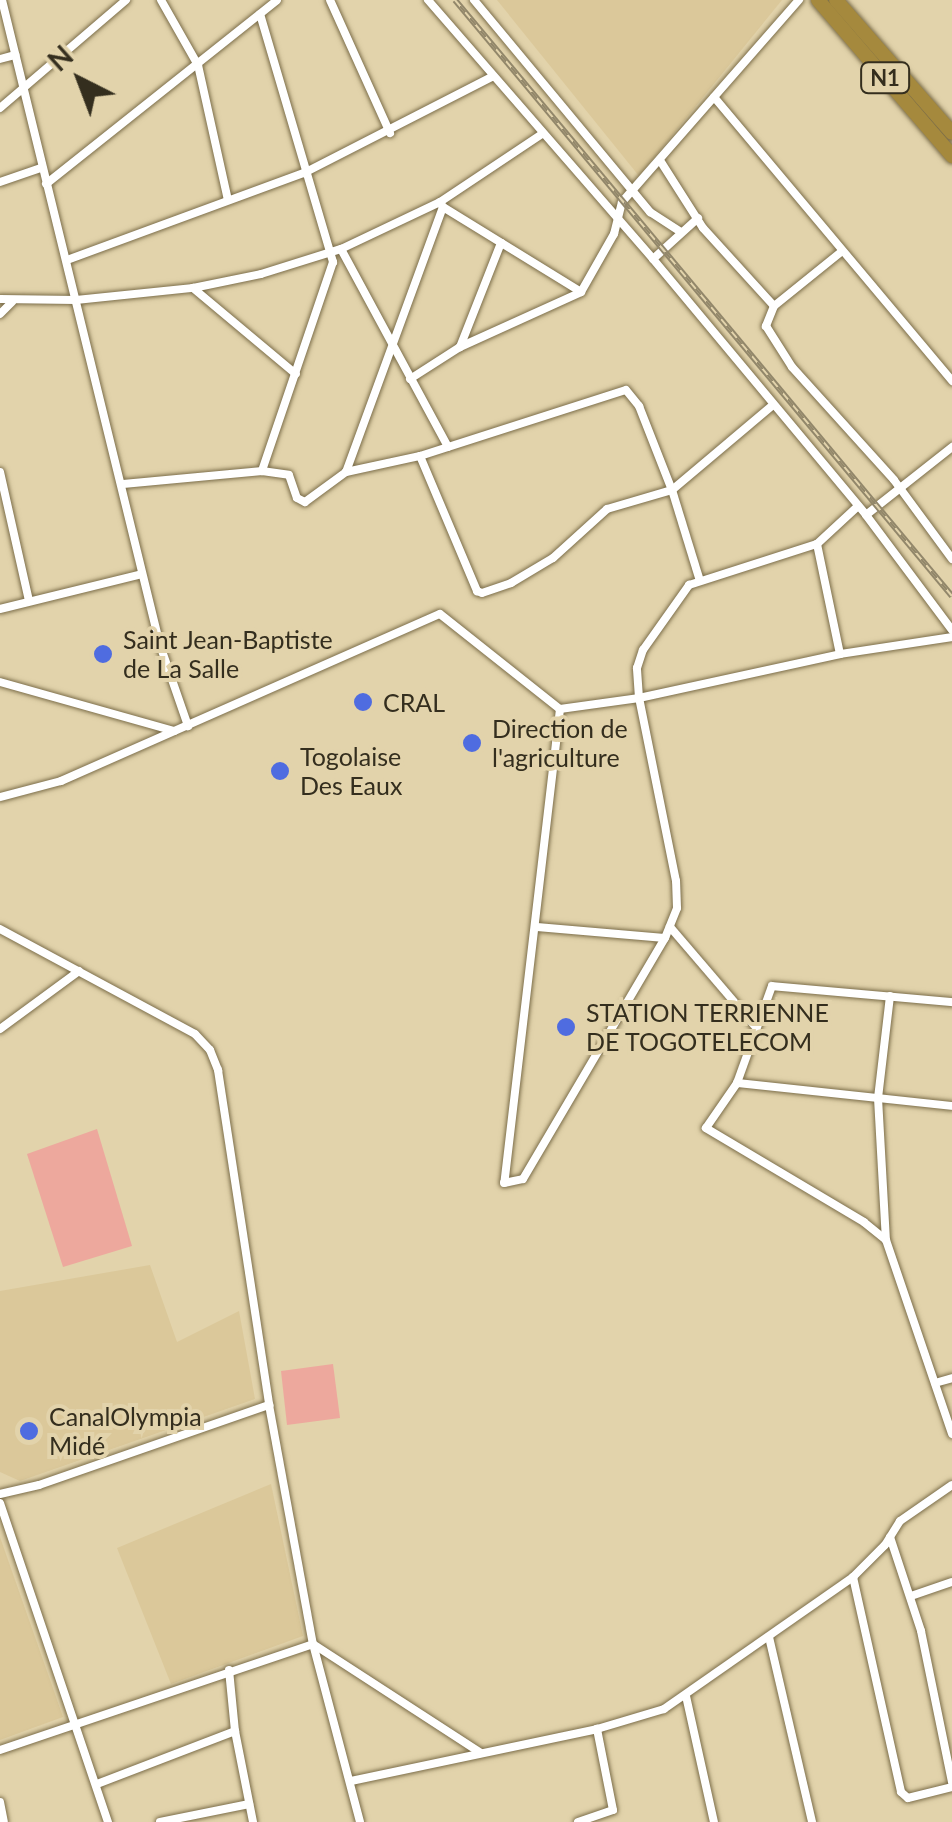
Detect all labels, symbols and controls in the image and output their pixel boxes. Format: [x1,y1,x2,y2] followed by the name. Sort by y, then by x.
[30,30,130,130] north arrow
[41,38,79,78] text: N
[860,61,910,95] road number: N1
[123,625,333,684] place label: Saint Jean-Baptiste de La Salle
[92,643,114,665] marker: Saint Jean-Baptiste de La Salle
[383,687,445,717] place label: CRAL
[352,691,374,713] marker: CRAL
[492,714,628,773] place label: Direction de l'agriculture
[461,732,483,754] marker: Direction de l'agriculture
[300,742,402,801] place label: Togolaise Des Eaux
[269,760,291,782] marker: Togolaise Des Eaux
[586,998,830,1057] place label: STATION TERRIENNE DE TOGOTELECOM
[555,1016,577,1038] marker: STATION TERRIENNE DE TOGOTELECOM
[49,1402,202,1461] place label: CanalOlympia Midé
[18,1420,40,1442] marker: CanalOlympia Midé

